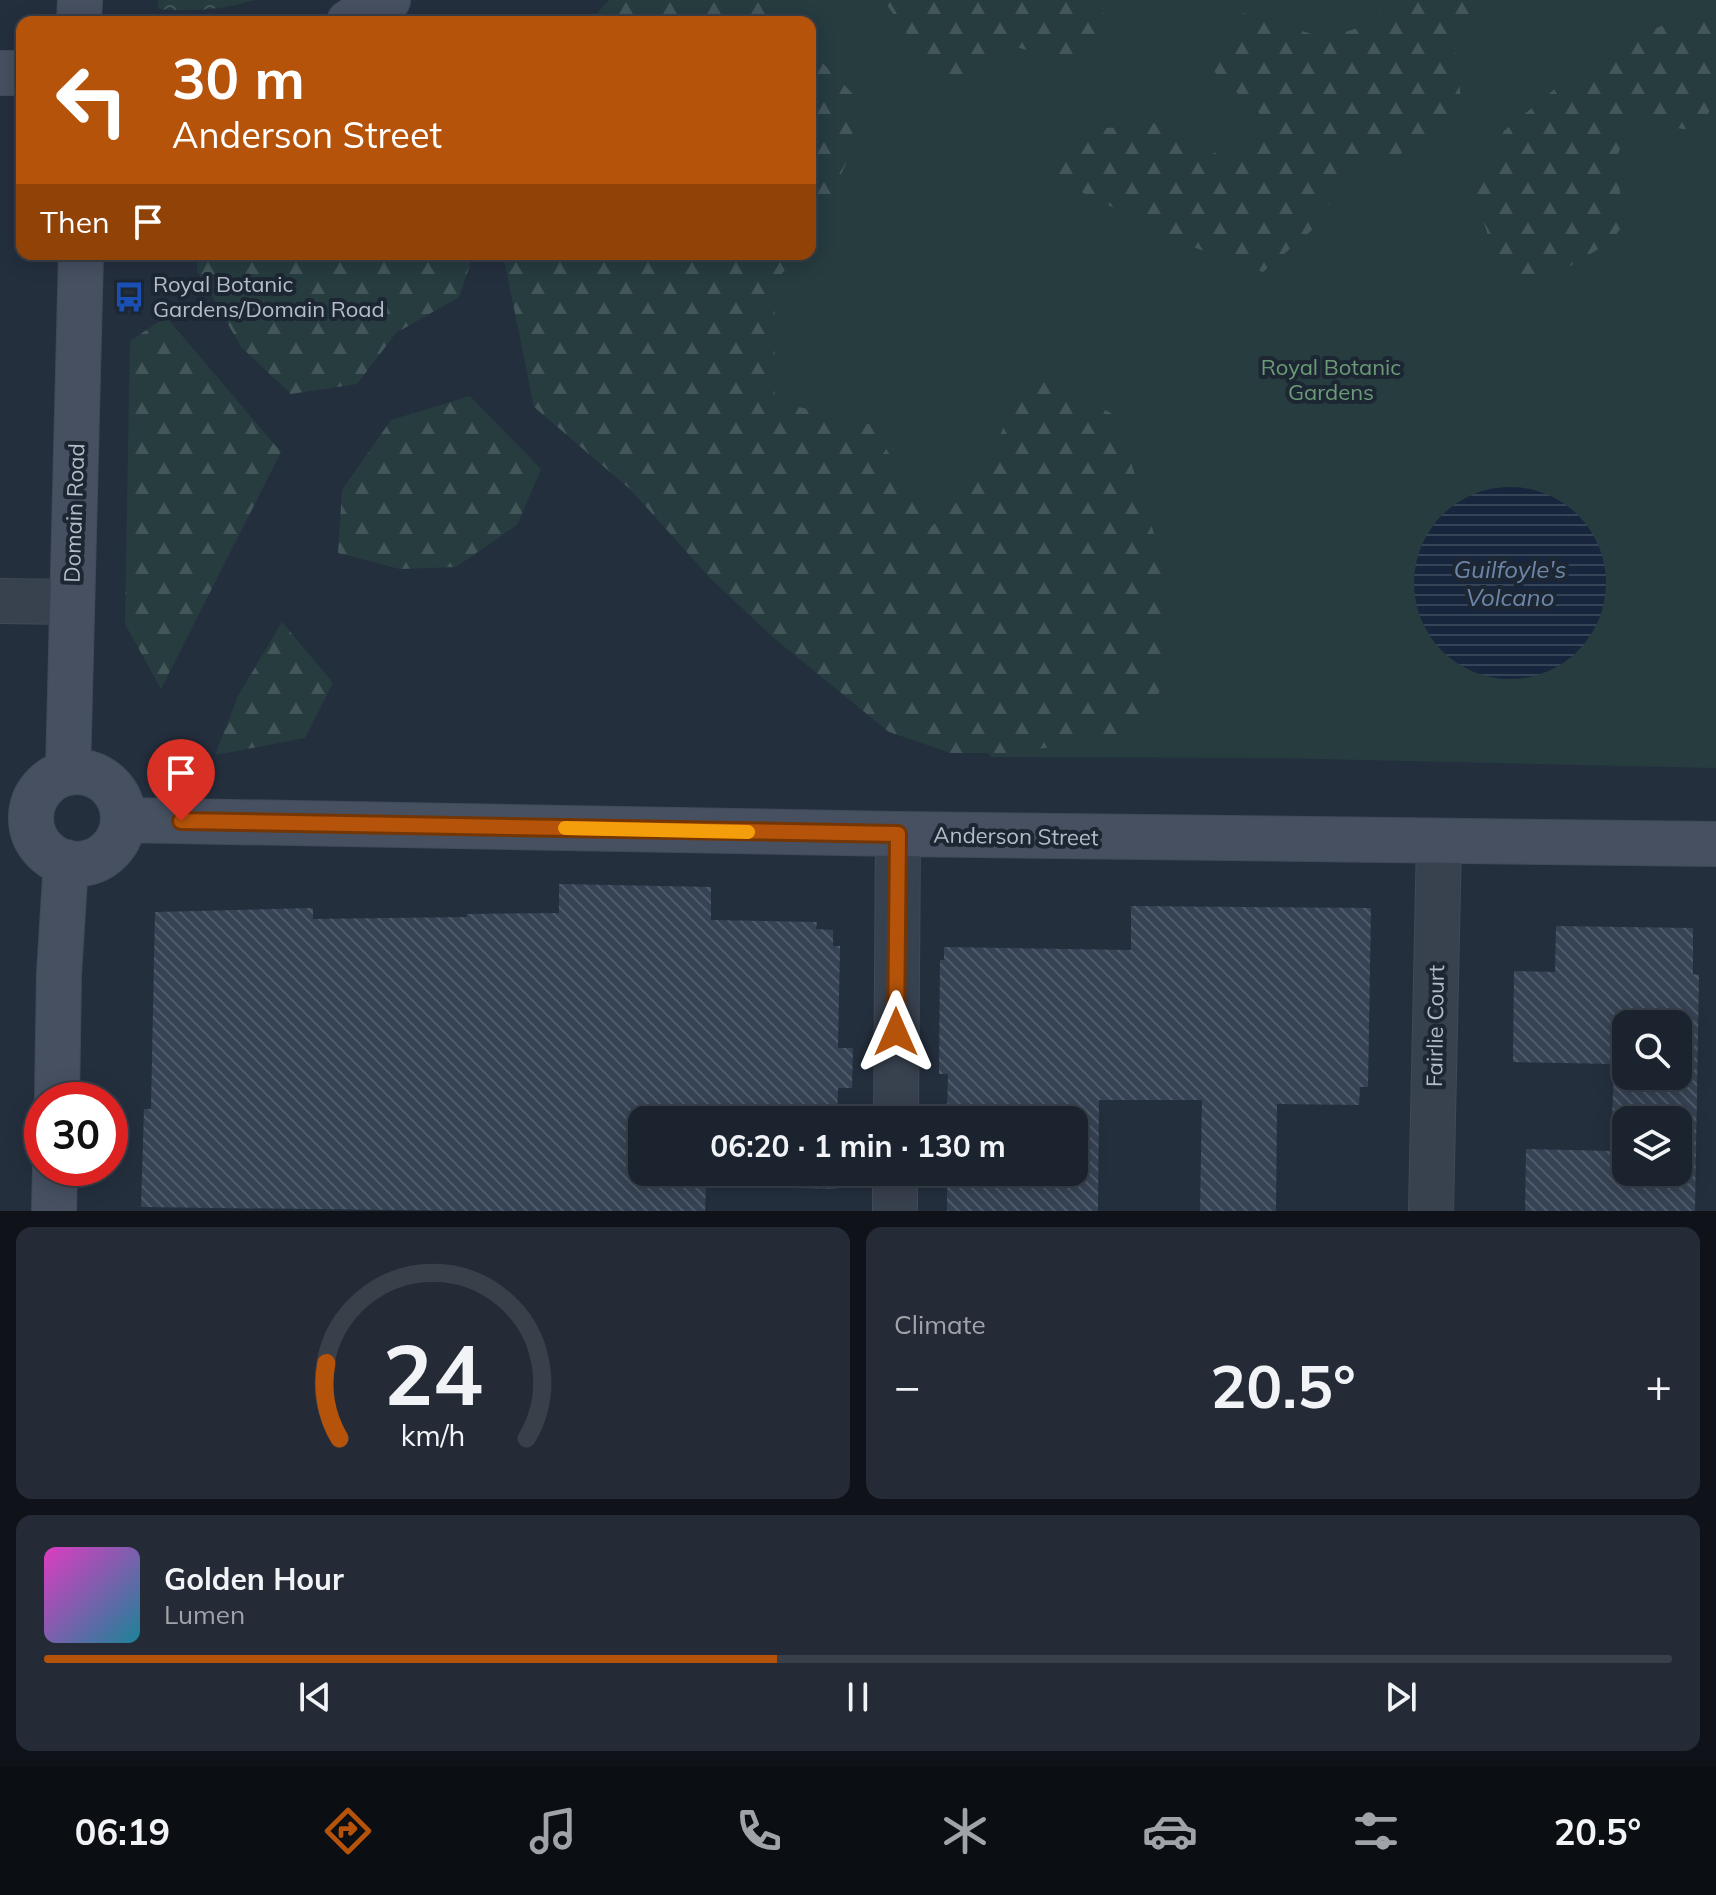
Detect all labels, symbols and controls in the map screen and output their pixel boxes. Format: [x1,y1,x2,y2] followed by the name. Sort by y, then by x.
[172,43,305,113] text: 30 m
[40,48,144,152] icon: left
[172,112,442,157] text: Anderson Street
[126,200,170,244] icon: arrive
[40,203,110,241] text: Then
[153,270,385,323] place label: Royal Botanic Gardens/Domain Road
[112,280,146,314] bus stop icon: Royal Botanic Gardens/Domain Road
[1261,353,1401,406] park label: Royal Botanic Gardens
[58,443,90,583] street label: Domain Road
[1454,554,1566,612] water label: Guilfoyle's Volcano
[147,739,215,821] pin
[159,751,203,795] icon: arrive
[933,821,1099,851] street label: Anderson Street
[1420,964,1450,1087] street label: Fairlie Court
[854,990,938,1074] position arrow
[1612,1010,1692,1186] map controls
[1612,1010,1692,1090] button: search
[24,1082,128,1186] speed limit sign: 30
[1612,1106,1692,1186] button: layers
[710,1127,1006,1165] text: 06:20 · 1 min · 130 m
[894,1308,986,1341] text: Climate
[383,1321,483,1426] text: 24
[1210,1348,1356,1423] text: 20.5°
[894,1358,920,1413] text: −
[1646,1358,1672,1413] text: +
[401,1417,465,1453] text: km/h
[164,1560,344,1598] text: Golden Hour
[164,1598,245,1631] text: Lumen
[293,1675,337,1719] icon: previous
[836,1675,880,1719] icon: pause
[1379,1675,1423,1719] icon: next
[320,1803,376,1859] icon: directions
[525,1803,581,1859] icon: music
[731,1803,787,1859] icon: phone
[937,1803,993,1859] icon: climate
[1142,1803,1198,1859] icon: car
[1348,1803,1404,1859] icon: filters
[75,1809,170,1854] text: 06:19
[1554,1809,1641,1854] text: 20.5°

